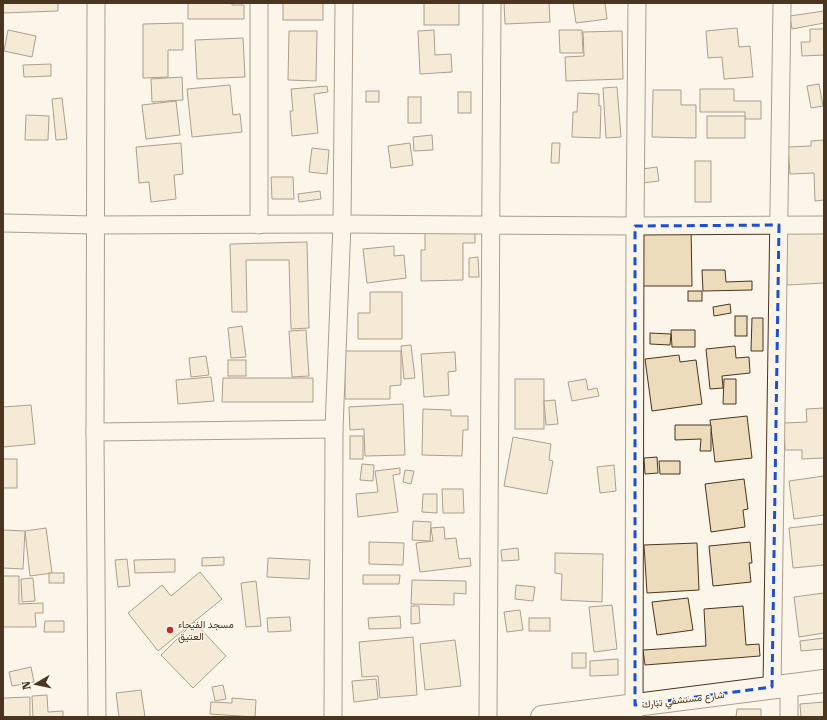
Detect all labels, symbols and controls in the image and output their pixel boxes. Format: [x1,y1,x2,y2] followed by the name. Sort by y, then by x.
[178,619,234,643] place label: مسجد الفيحاء العتيق
[165,625,175,635] marker: مسجد الفيحاء العتيق
[16,664,56,704] north arrow
[19,680,34,691] text: N
[641,689,725,713] street label: شارع مستشفي تبارك

